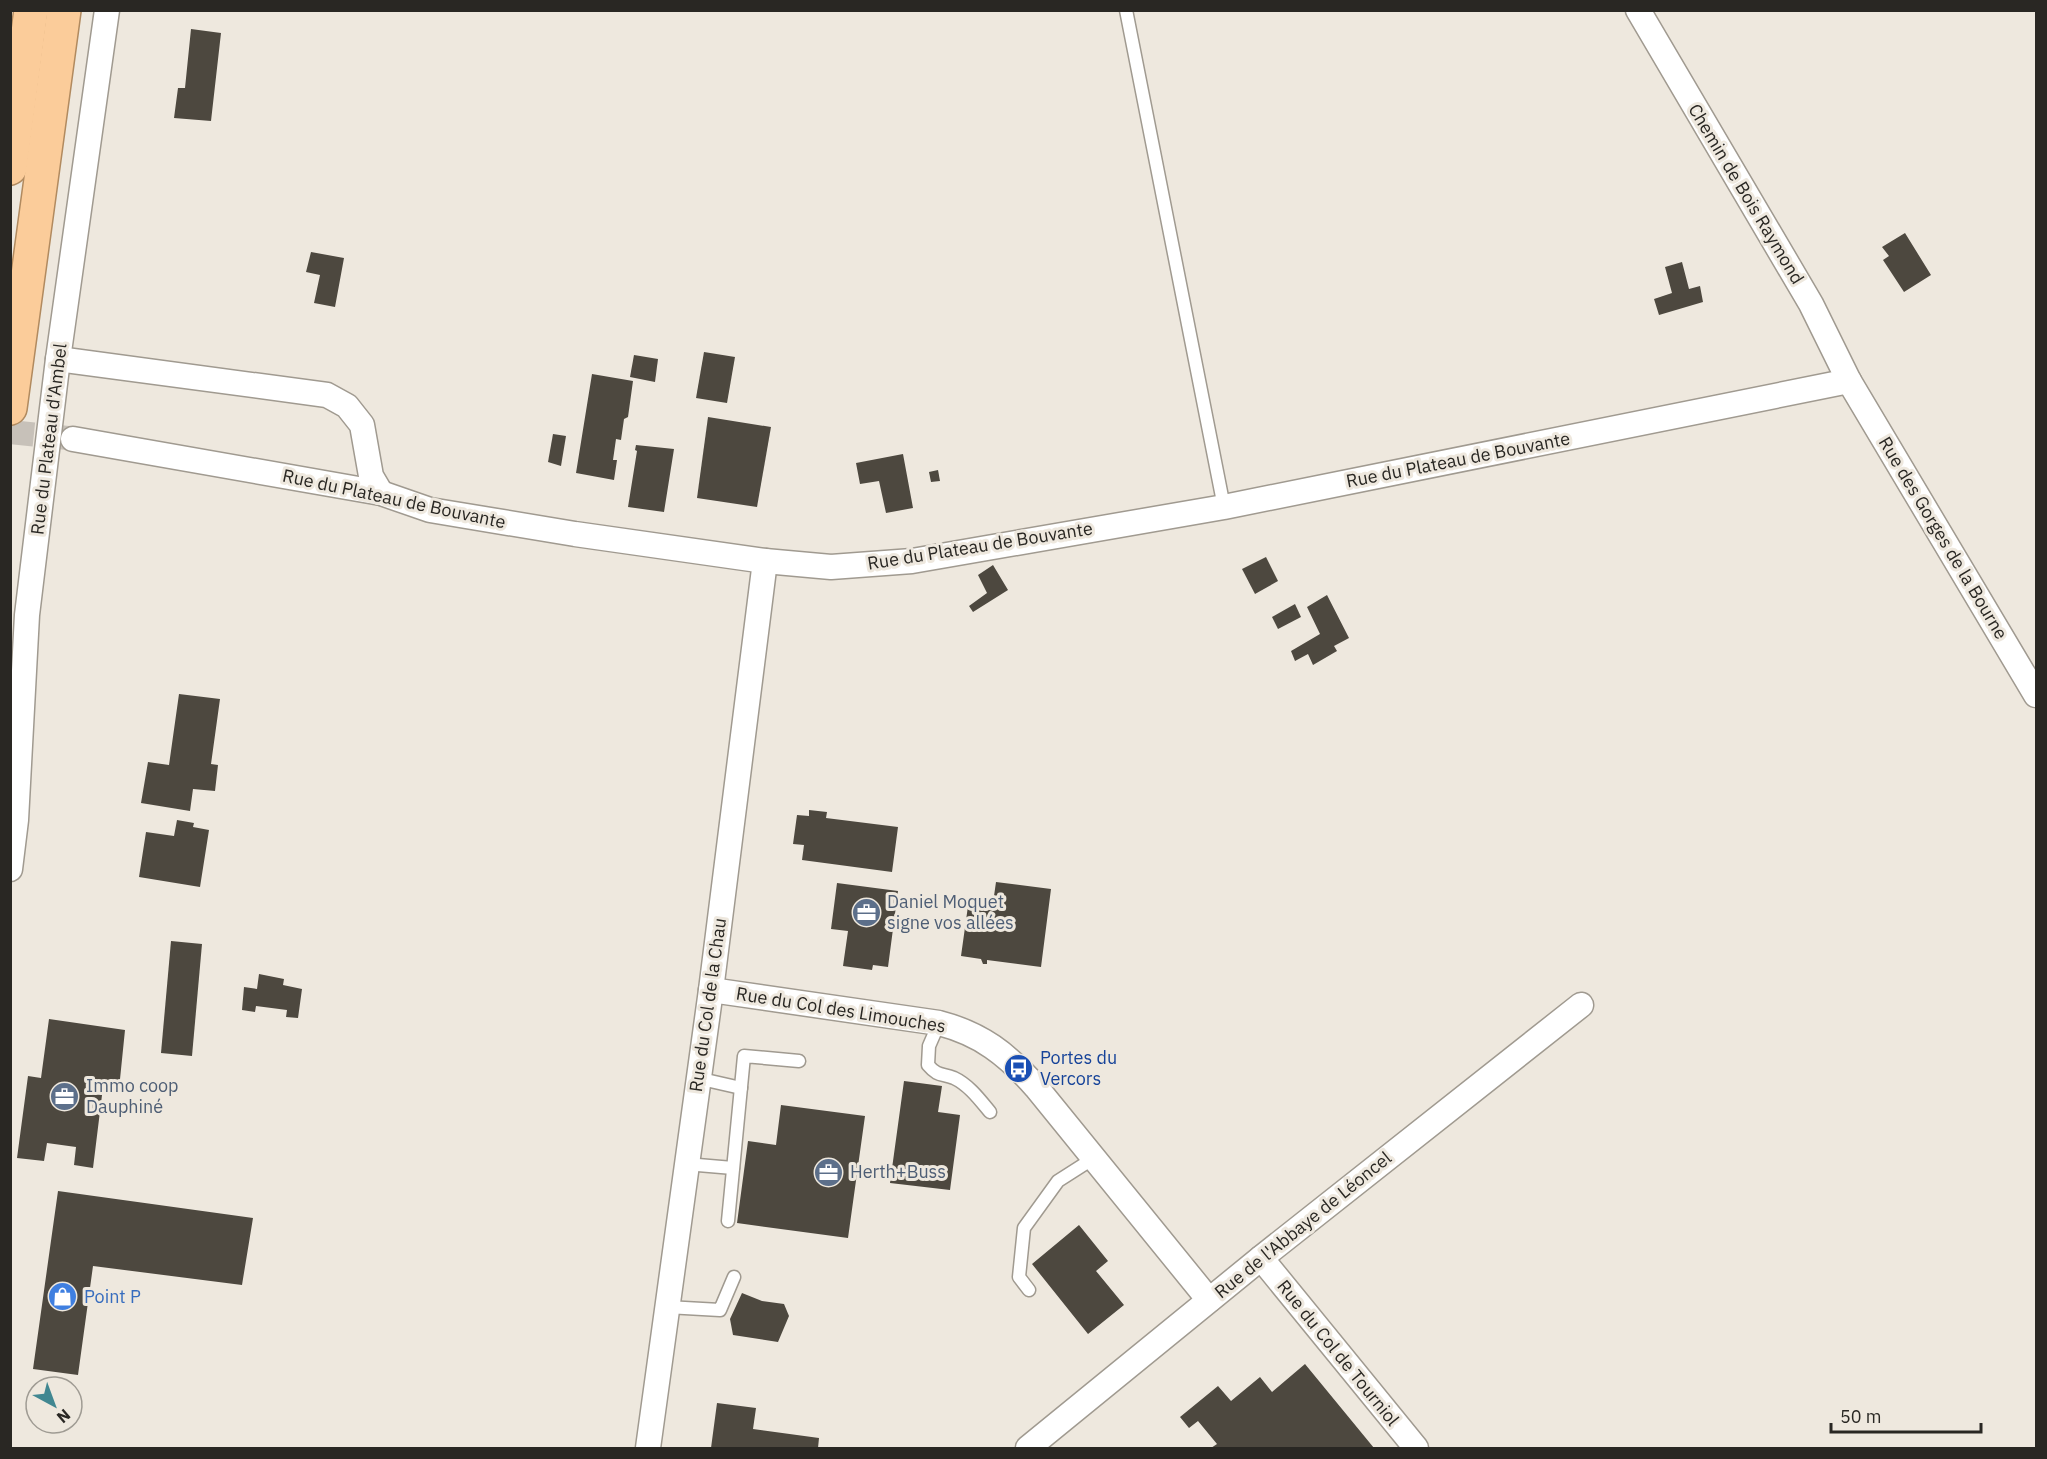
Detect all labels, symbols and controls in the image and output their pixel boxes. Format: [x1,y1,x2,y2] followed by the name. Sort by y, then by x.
[1683,99,1809,288] street label: Chemin de Bois Raymond
[25,342,72,536] street label: Rue du Plateau d'Ambel
[1344,426,1572,493] street label: Rue du Plateau de Bouvante
[1874,432,2013,643] street label: Rue des Gorges de la Bourne
[280,464,508,533] street label: Rue du Plateau de Bouvante
[866,516,1094,575] street label: Rue du Plateau de Bouvante
[887,890,1014,934] place label: Daniel Moquet signe vos allées
[850,896,882,928] office icon: Daniel Moquet signe vos allées
[684,916,731,1094] street label: Rue du Col de la Chau
[735,982,948,1037] street label: Rue du Col des Limouches
[1040,1046,1117,1090] place label: Portes du Vercors
[1003,1052,1035,1084] bus stop icon: Portes du Vercors
[86,1074,179,1118] place label: Immo coop Dauphiné
[49,1080,81,1112] office icon: Immo coop Dauphiné
[1210,1146,1396,1303] street label: Rue de l'Abbaye de Léoncel
[813,1156,845,1188] office icon: Herth+Buss
[850,1160,946,1183] place label: Herth+Buss
[1272,1275,1404,1431] street label: Rue du Col de Tourniol
[47,1281,79,1313] shop icon: Point P
[84,1285,141,1308] place label: Point P
[24,1375,84,1435] north arrow
[1831,1396,1981,1434] scale bar
[53,1405,75,1428] text: N
[1840,1405,1882,1428] text: 50 m

